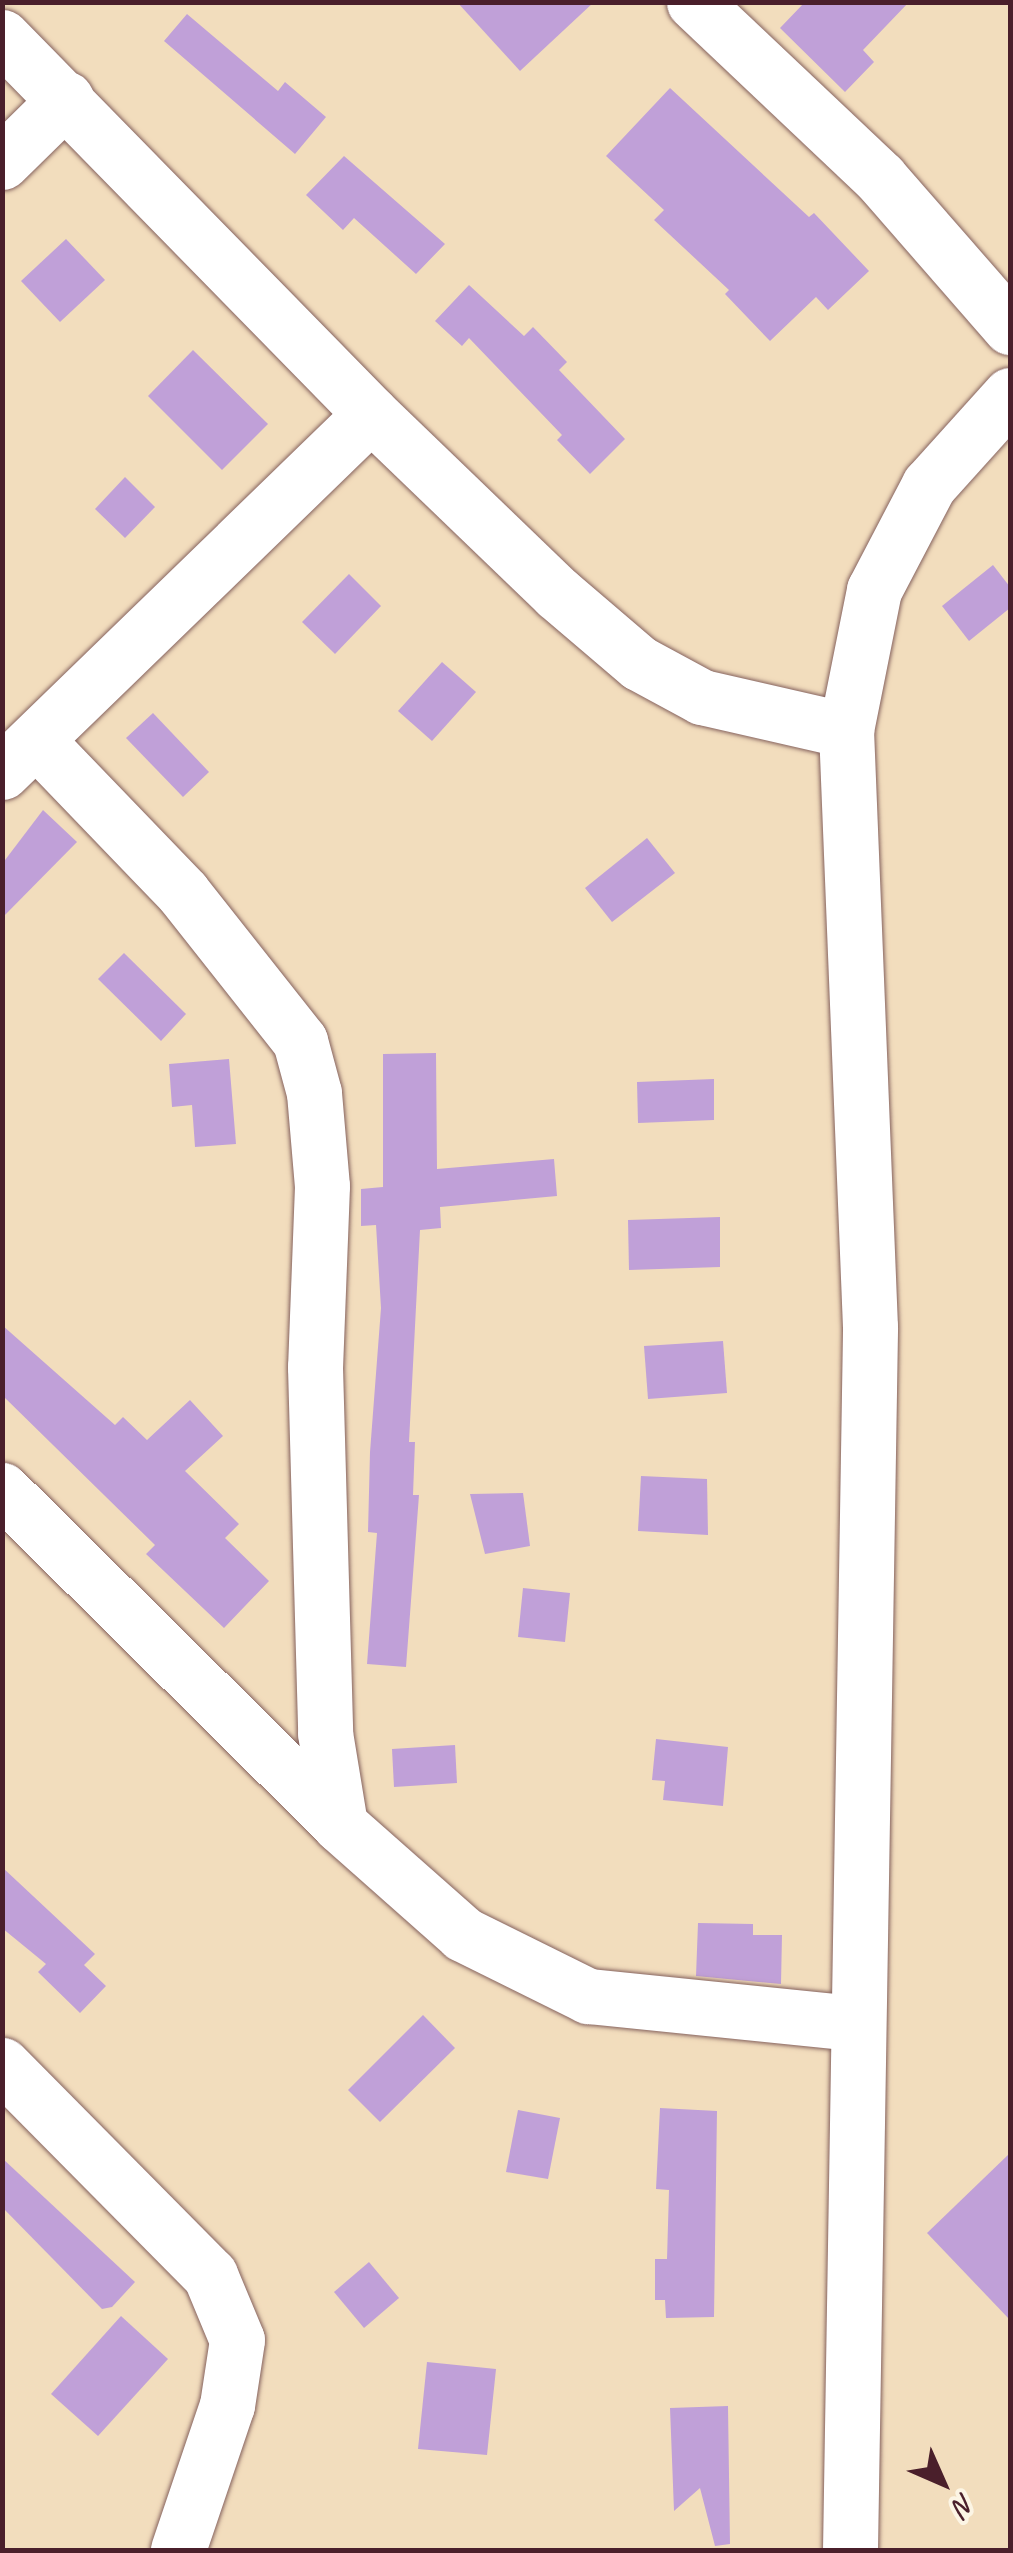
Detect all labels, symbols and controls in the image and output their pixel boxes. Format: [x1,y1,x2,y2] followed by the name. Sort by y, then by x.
[893,2433,993,2533] north arrow
[946,2486,983,2523] text: N

